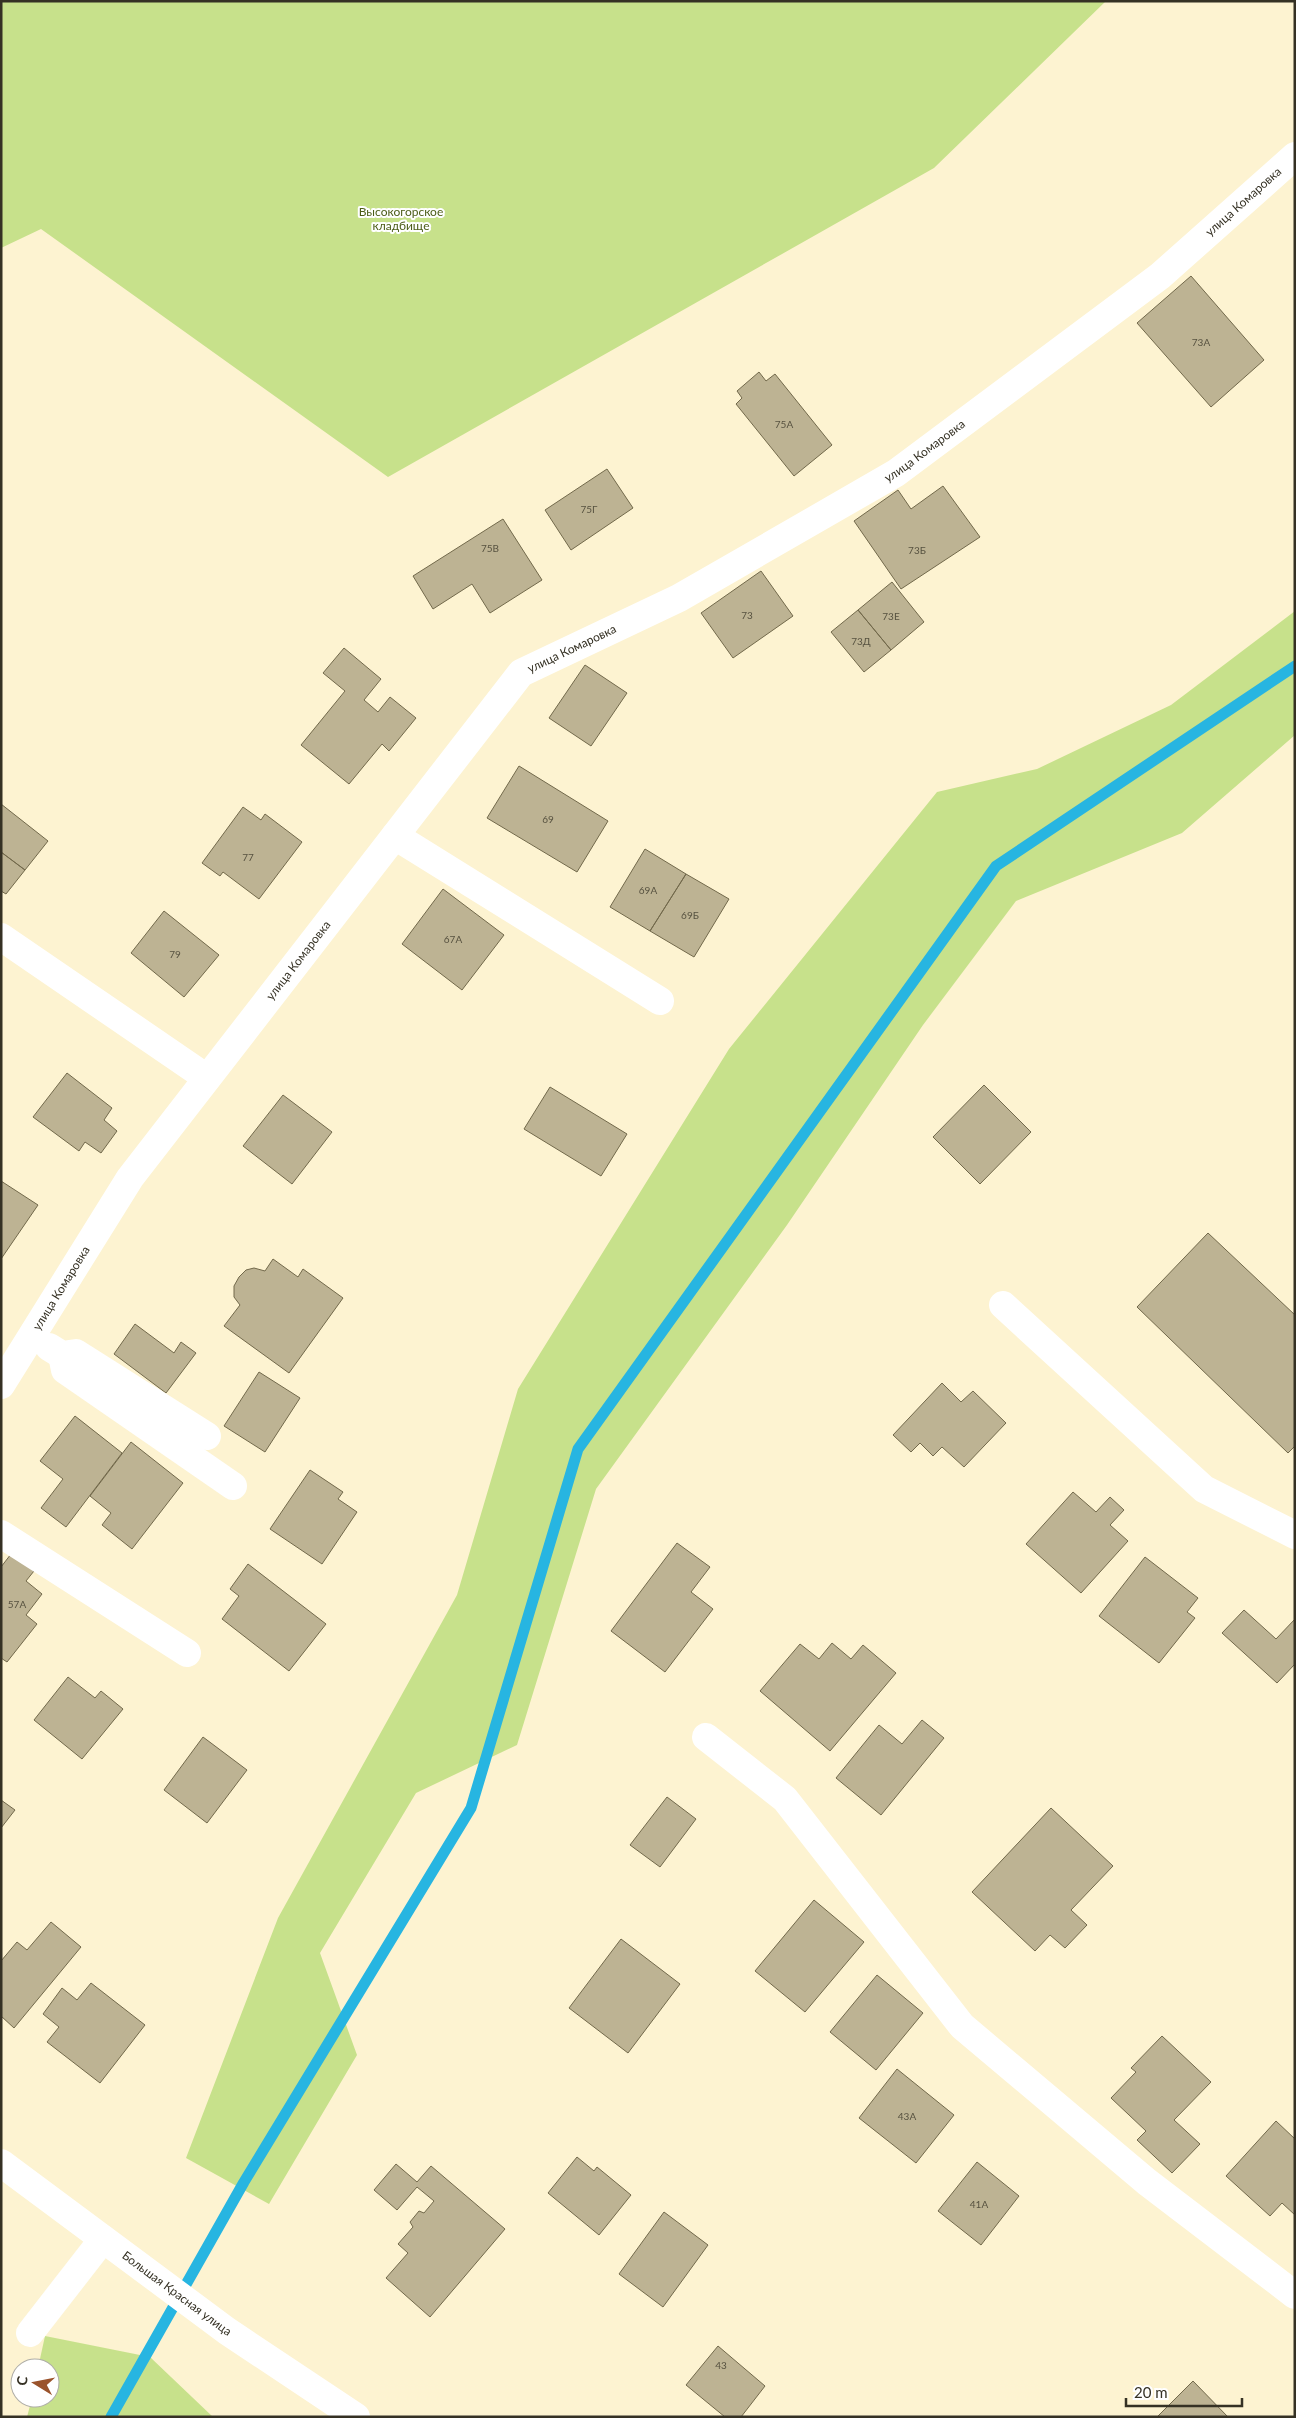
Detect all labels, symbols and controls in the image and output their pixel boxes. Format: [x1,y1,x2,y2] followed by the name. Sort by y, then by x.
[1202,164,1284,239] street label: улица Комаровка
[359,204,443,233] park label: Высокогорское кладбище
[1192,336,1210,348] house number: 73А
[882,416,968,485] street label: улица Комаровка
[775,418,793,430] house number: 75А
[581,503,598,515] house number: 75Г
[481,542,499,554] house number: 75В
[908,544,926,556] house number: 73Б
[741,609,753,621] house number: 73
[882,610,900,622] house number: 73Е
[525,621,619,676] street label: улица Комаровка
[851,635,871,647] house number: 73Д
[542,813,554,825] house number: 69
[242,851,254,863] house number: 77
[639,884,657,896] house number: 69А
[681,909,699,921] house number: 69Б
[263,917,333,1003] street label: улица Комаровка
[444,933,462,945] house number: 67А
[169,948,181,960] house number: 79
[29,1243,93,1333] street label: улица Комаровка
[8,1598,26,1610] house number: 57А
[898,2110,916,2122] house number: 43А
[970,2198,988,2210] house number: 41А
[119,2248,235,2339] street label: Большая Красная улица
[10,2358,60,2408] north arrow
[715,2359,727,2371] house number: 43
[13,2374,31,2387] text: С
[1126,2376,1242,2408] scale bar
[1134,2383,1168,2401] text: 20 m

